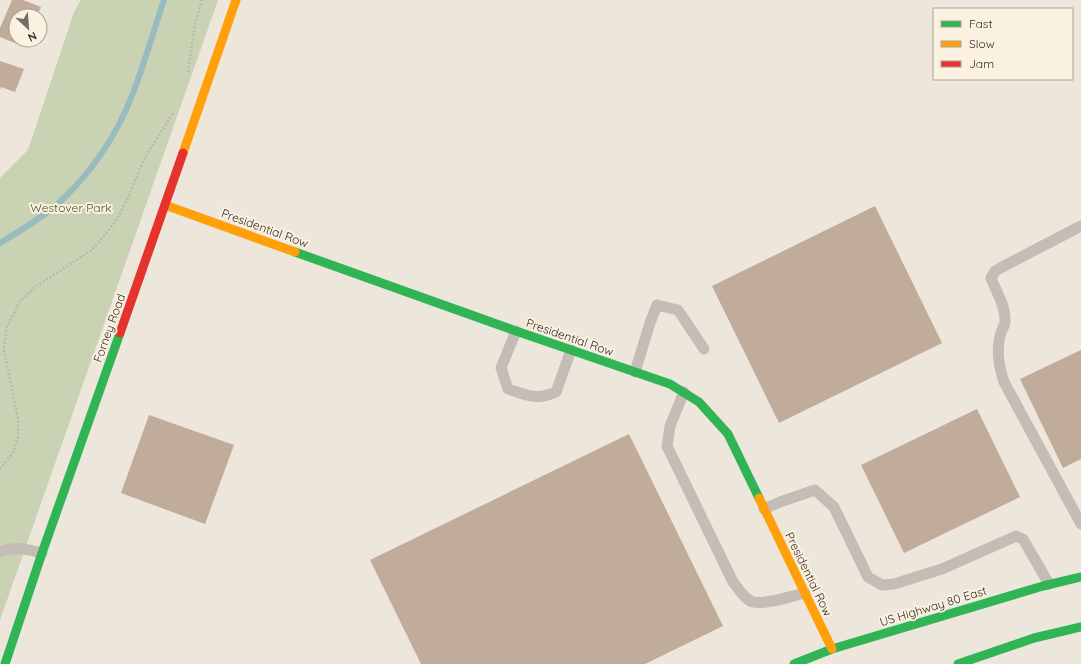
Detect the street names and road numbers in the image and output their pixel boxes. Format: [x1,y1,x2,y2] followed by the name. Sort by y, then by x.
[219,205,311,251] street label: Presidential Row
[90,292,128,364] street label: Forney Road
[524,315,616,359] street label: Presidential Row
[782,530,836,618] street label: Presidential Row
[878,583,988,629] street label: US Highway 80 East

